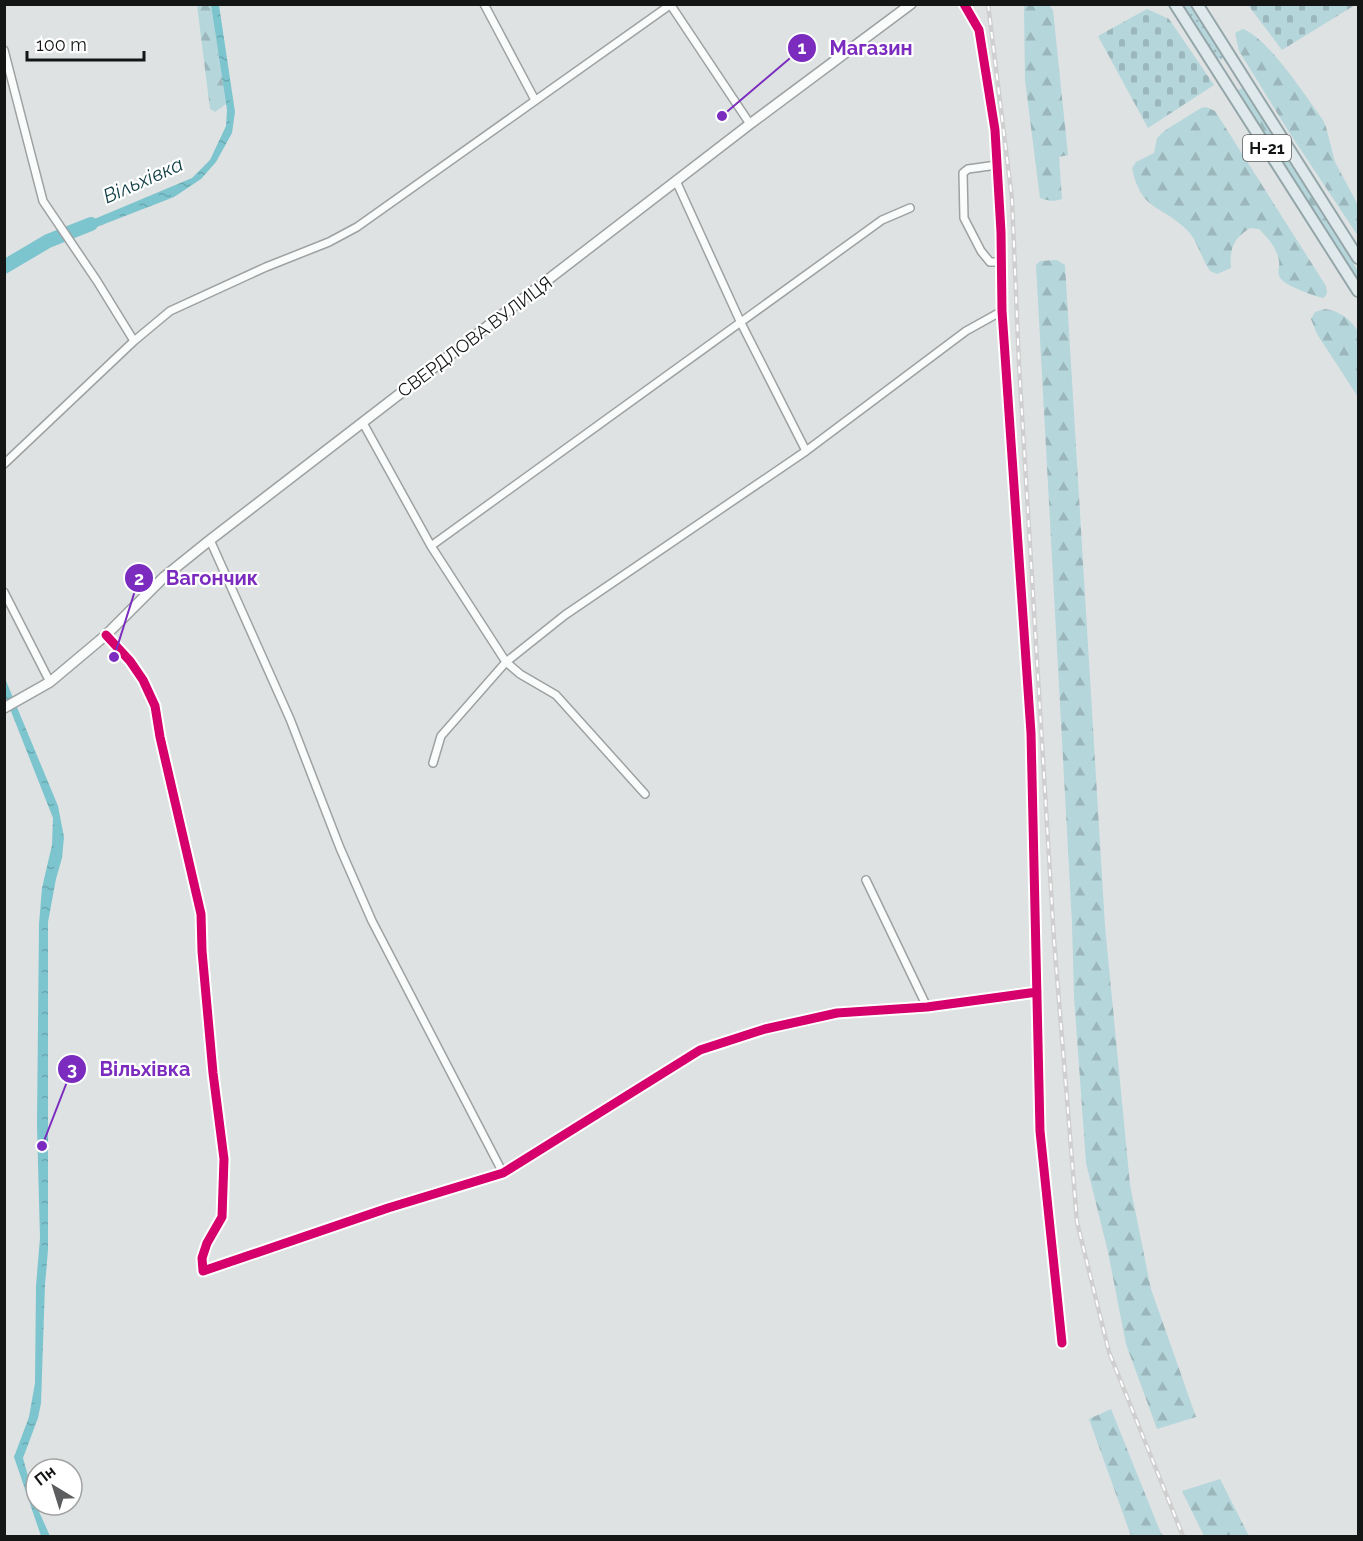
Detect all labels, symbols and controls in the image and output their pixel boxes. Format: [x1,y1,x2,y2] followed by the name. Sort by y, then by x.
[27,24,144,62] scale bar
[787,29,924,67] callout: Mагазин
[36,34,87,55] text: 100 m
[830,36,912,60] text: Mагазин
[798,37,807,58] text: 1
[1243,135,1291,161] road number: Н-21
[99,152,187,208] water label: Вільхівка
[393,272,556,402] street label: СВЕРДЛОВА ВУЛИЦЯ
[124,559,270,597] callout: Вагончик
[166,566,258,590] text: Вагончик
[134,568,144,589] text: 2
[57,1050,203,1088] callout: Вільхівка
[99,1057,191,1081] text: Вільхівка
[67,1058,77,1079] text: 3
[24,1457,84,1517] north arrow
[31,1462,59,1490] text: Пн

